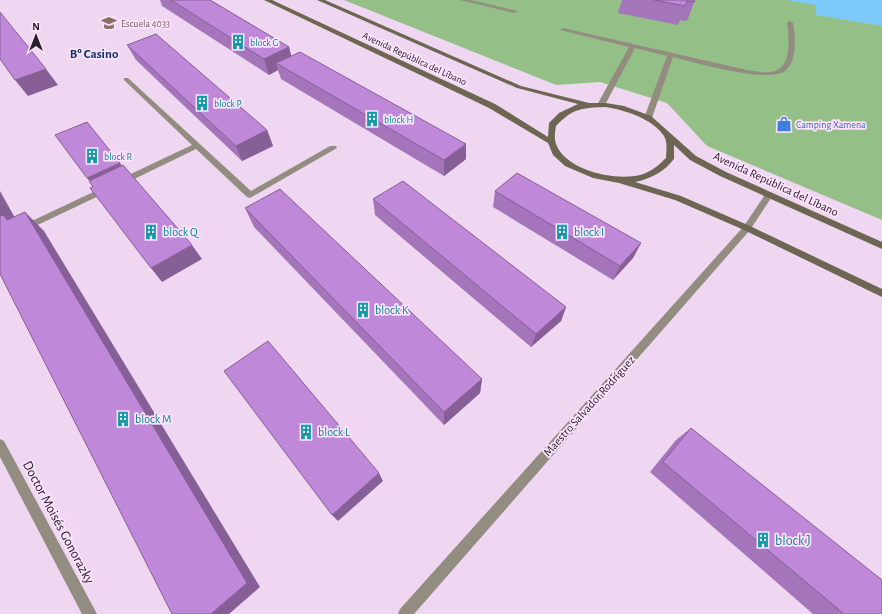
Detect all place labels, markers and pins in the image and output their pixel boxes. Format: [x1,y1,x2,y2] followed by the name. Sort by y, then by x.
[100,14,118,32] school or university icon: Escuela 4033
[121,19,170,29] place label: Escuela 4033
[229,33,247,51] building icon: block G
[250,38,279,48] place label: block G
[193,94,211,112] building icon: block P
[214,99,242,109] place label: block P
[363,110,381,128] building icon: block H
[384,115,413,125] place label: block H
[775,115,793,133] shop icon: Camping Xamena
[796,120,866,130] place label: Camping Xamena
[83,147,101,165] building icon: block R
[104,152,133,162] place label: block R
[142,223,160,241] building icon: block Q
[553,223,571,241] building icon: block I
[163,226,199,239] place label: block Q
[574,226,604,238] place label: block I
[354,301,372,319] building icon: block K
[375,304,409,316] place label: block K
[114,410,132,428] building icon: block M
[135,413,172,425] place label: block M
[297,423,315,441] building icon: block L
[318,426,350,438] place label: block L
[754,531,772,549] building icon: block J
[775,534,811,548] place label: block J

